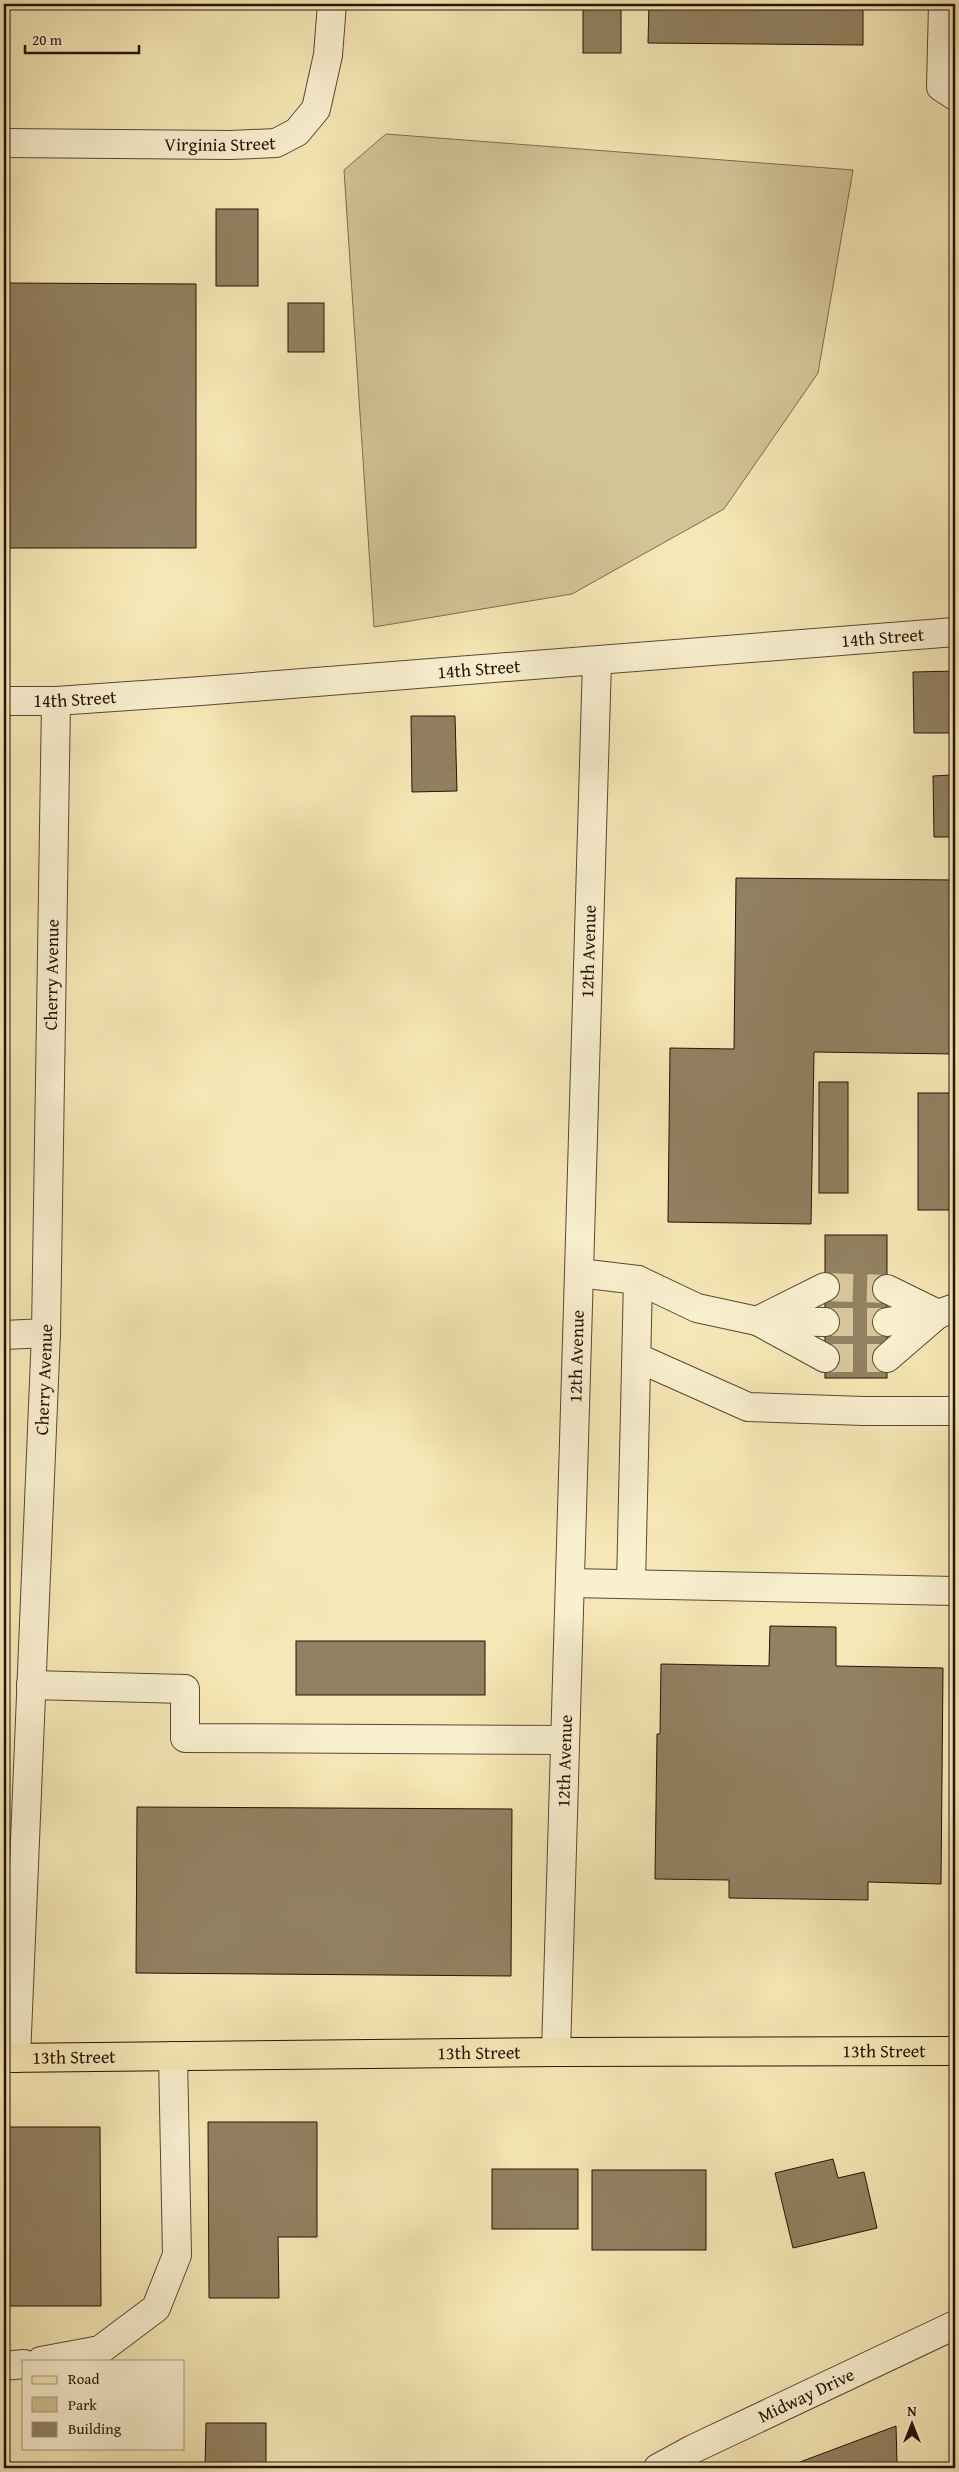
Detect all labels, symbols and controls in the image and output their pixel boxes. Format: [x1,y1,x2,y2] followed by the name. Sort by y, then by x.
[25,22,139,54] scale bar
[32,29,63,50] text: 20 m
[164,129,277,158] street label: Virginia Street
[840,620,926,654] street label: 14th Street
[436,652,522,685] street label: 14th Street
[33,683,118,714] street label: 14th Street
[573,905,603,998] street label: 12th Avenue
[37,919,66,1031] street label: Cherry Avenue
[561,1309,591,1403] street label: 12th Avenue
[28,1324,59,1436] street label: Cherry Avenue
[549,1714,579,1808] street label: 12th Avenue
[842,2037,926,2064] street label: 13th Street
[437,2038,521,2066] street label: 13th Street
[32,2043,116,2071] street label: 13th Street
[22,2360,185,2450] legend
[753,2361,859,2429] street label: Midway Drive
[68,2368,99,2389] text: Road
[68,2394,97,2415] text: Park
[886,2400,936,2450] north arrow
[907,2401,917,2421] text: N
[68,2418,122,2439] text: Building

